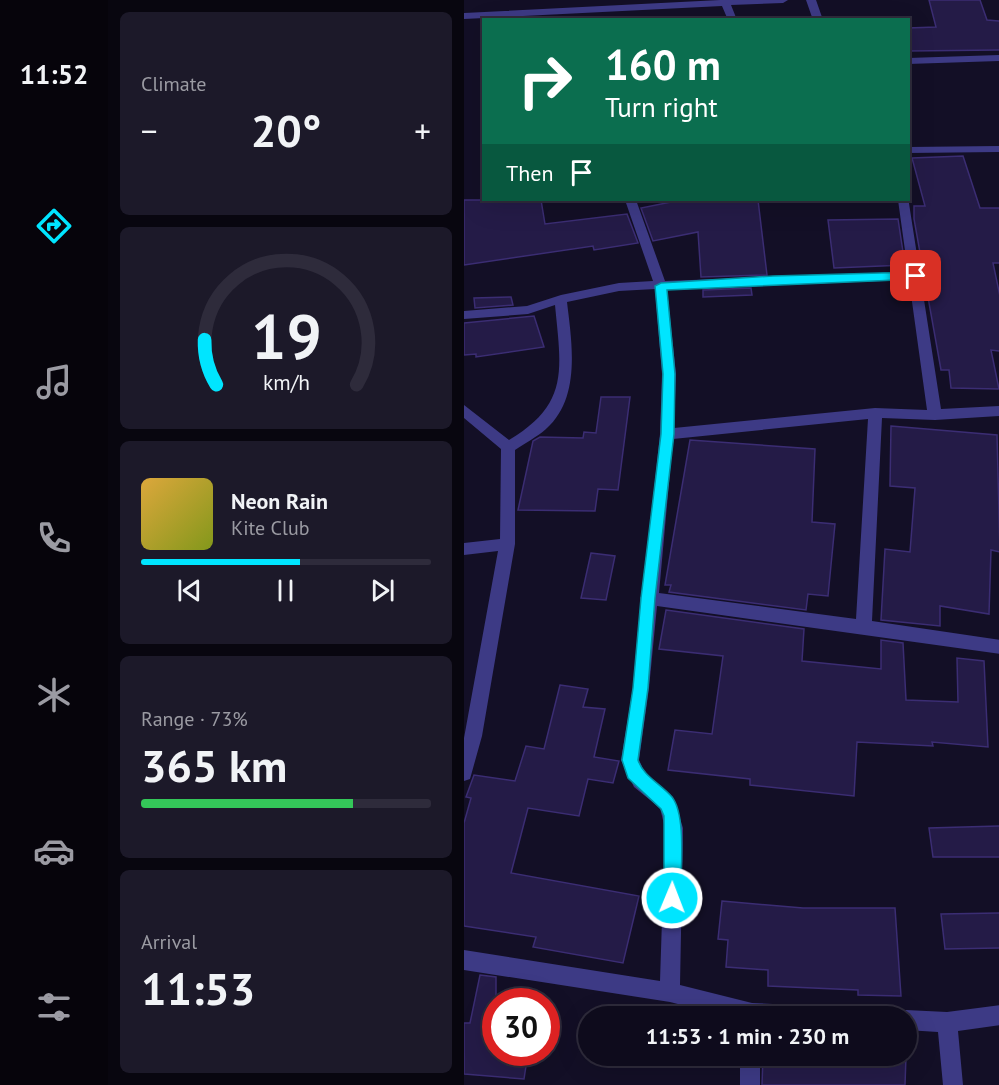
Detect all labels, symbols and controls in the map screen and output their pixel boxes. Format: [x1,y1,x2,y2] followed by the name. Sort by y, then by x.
[605,37,721,92] text: 160 m
[506,42,584,120] icon: right
[20,57,88,91] text: 11:52
[141,71,207,97] text: Climate
[605,90,718,124] text: Turn right
[251,101,321,159] text: 20°
[141,109,158,152] text: −
[414,109,431,152] text: +
[565,156,598,189] icon: arrive
[506,159,553,187] text: Then
[33,205,75,247] icon: directions
[890,250,941,301] pin
[899,259,932,292] icon: arrive
[251,295,321,376] text: 19
[33,361,75,403] icon: music
[262,368,309,396] text: km/h
[231,487,328,515] text: Neon Rain
[231,515,309,541] text: Kite Club
[33,517,75,559] icon: phone
[173,574,206,607] icon: previous
[269,574,302,607] icon: pause
[366,574,399,607] icon: next
[33,674,75,716] icon: climate
[141,706,248,732] text: Range · 73%
[141,736,287,794] text: 365 km
[33,830,75,872] icon: car
[640,866,704,930] position arrow
[141,929,197,955] text: Arrival
[141,959,255,1017] text: 11:53
[33,986,75,1028] icon: filters
[482,988,560,1066] speed limit sign: 30
[646,1022,849,1050] text: 11:53 · 1 min · 230 m

